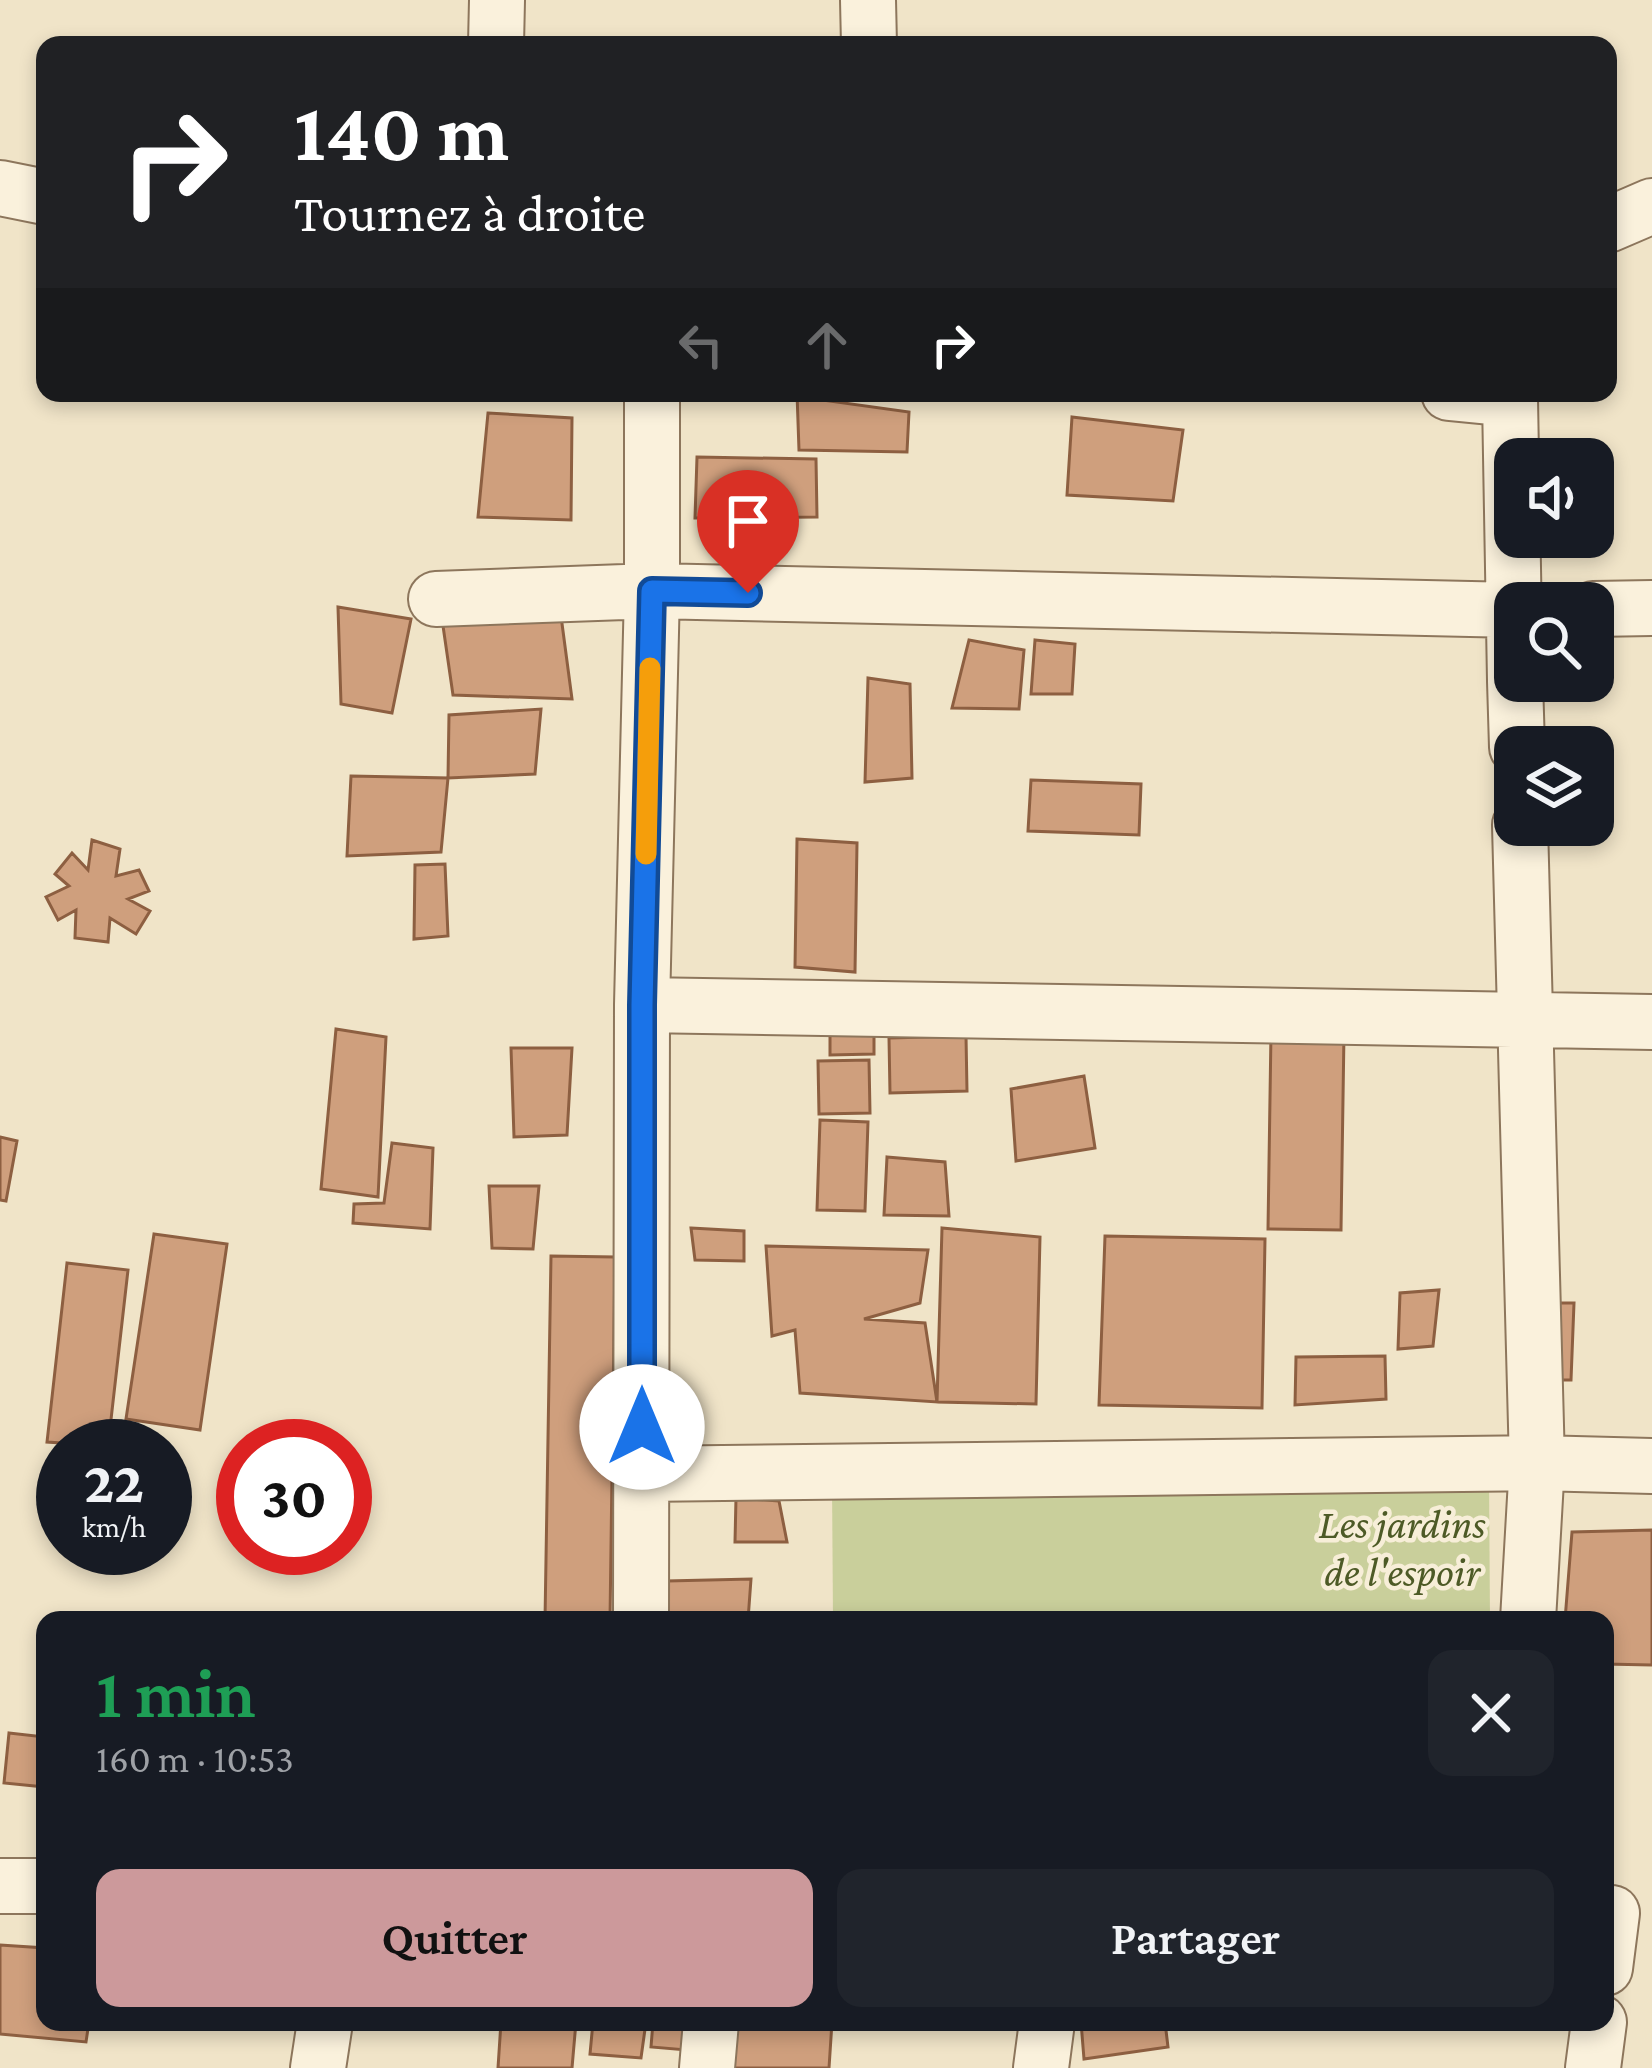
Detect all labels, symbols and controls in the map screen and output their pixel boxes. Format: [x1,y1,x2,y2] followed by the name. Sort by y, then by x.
[96,84,252,240] icon: right
[294,85,509,178] text: 140 m
[294,183,645,243] text: Tournez à droite
[668,312,734,378] icon: left
[794,312,860,378] icon: ahead
[920,312,986,378] icon: right
[1494,438,1614,846] map controls
[1494,438,1614,558] button: sound
[697,470,799,593] pin
[715,488,781,554] icon: arrive
[1494,582,1614,702] button: search
[1494,726,1614,846] button: layers
[579,1364,705,1490] position arrow
[216,1419,372,1575] speed limit sign: 30
[84,1448,144,1515] text: 22
[1318,1500,1486,1595] park label: Les jardins de l'espoir
[82,1510,146,1543] text: km/h
[1428,1650,1554,1776] button: close
[96,1652,256,1732] text: 1 min
[96,1737,294,1780] text: 160 m · 10:53
[96,1869,813,2007] button: Quitter
[837,1869,1554,2007] button: Partager

